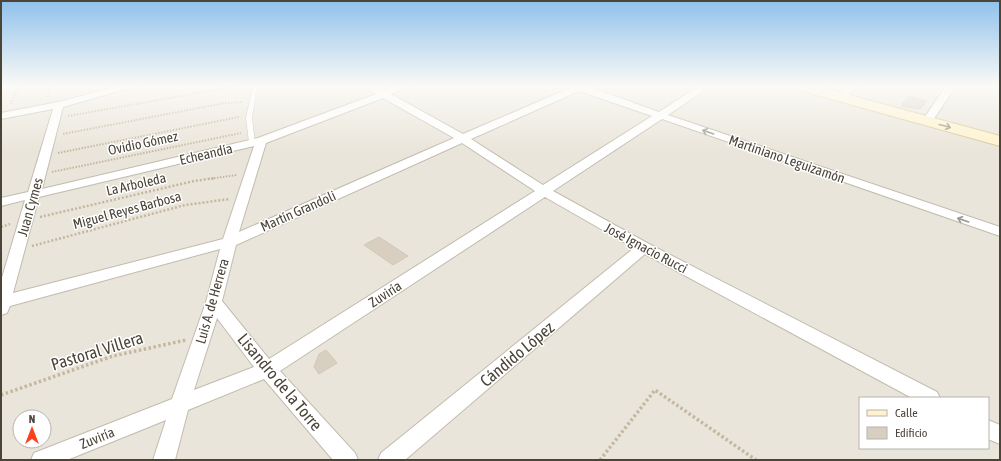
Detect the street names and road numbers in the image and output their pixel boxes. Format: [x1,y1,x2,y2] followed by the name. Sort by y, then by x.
[107,128,179,158] street label: Ovidio Gómez
[727,132,847,186] street label: Martiniano Leguizamón
[178,140,234,168] street label: Echeandía
[104,169,168,199] street label: La Arboleda
[14,176,46,238] street label: Juan Cymes
[258,187,338,235] street label: Martín Grandoli
[71,188,183,232] street label: Miguel Reyes Barbosa
[602,219,690,277] street label: José Ignacio Rucci
[192,257,232,345] street label: Luis A. de Herrera
[366,278,404,310] street label: Zuviría
[476,317,558,391] street label: Cándido López
[48,327,146,375] street label: Pastoral Villera
[233,329,327,435] street label: Lisandro de la Torre
[77,424,117,452] street label: Zuviría

